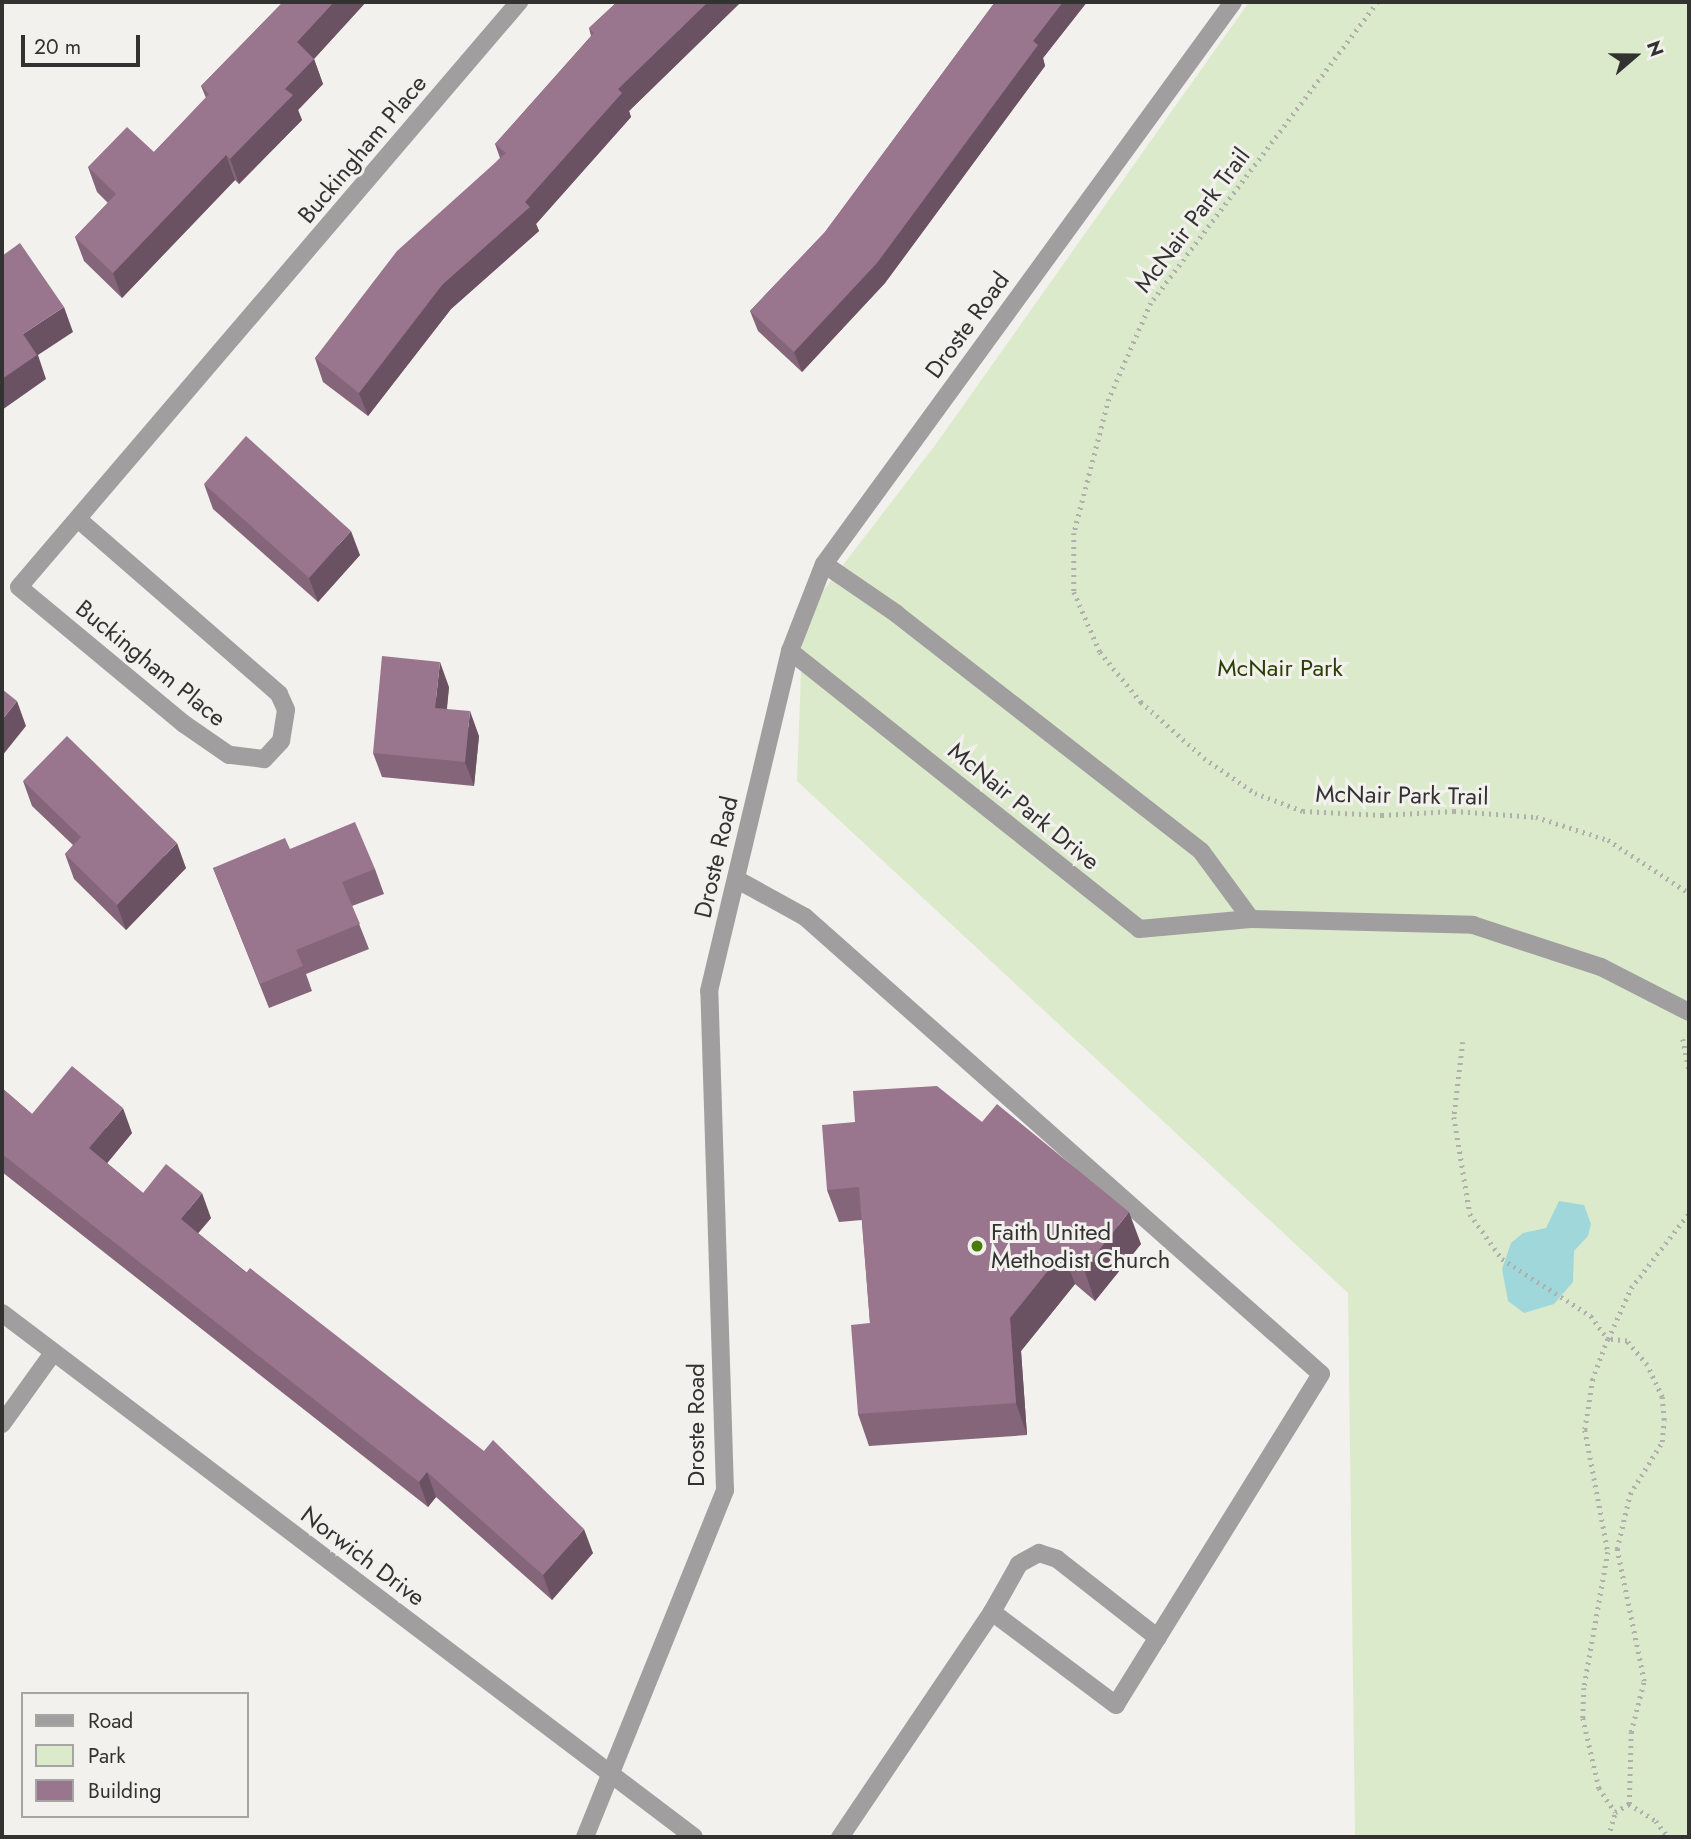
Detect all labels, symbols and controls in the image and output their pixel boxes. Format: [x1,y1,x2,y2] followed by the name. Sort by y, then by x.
[24,21,144,65] scale bar
[1600,21,1670,91] north arrow
[34,32,81,62] text: 20 m
[1640,37,1670,60] text: N
[292,69,432,229] street label: Buckingham Place
[1128,142,1256,298] street label: McNair Park Trail
[919,266,1015,384] street label: Droste Road
[70,594,232,732] street label: Buckingham Place
[1217,654,1343,682] park label: McNair Park
[943,736,1105,876] street label: McNair Park Drive
[1315,779,1489,811] street label: McNair Park Trail
[688,793,744,921] street label: Droste Road
[991,1218,1170,1274] place label: Faith United Methodist Church
[969,1238,985,1254] marker: Faith United Methodist Church
[682,1363,710,1487] street label: Droste Road
[295,1500,431,1612] street label: Norwich Drive
[21,1692,248,1818] legend
[88,1706,133,1736] text: Road
[88,1741,125,1771] text: Park
[88,1776,161,1806] text: Building

